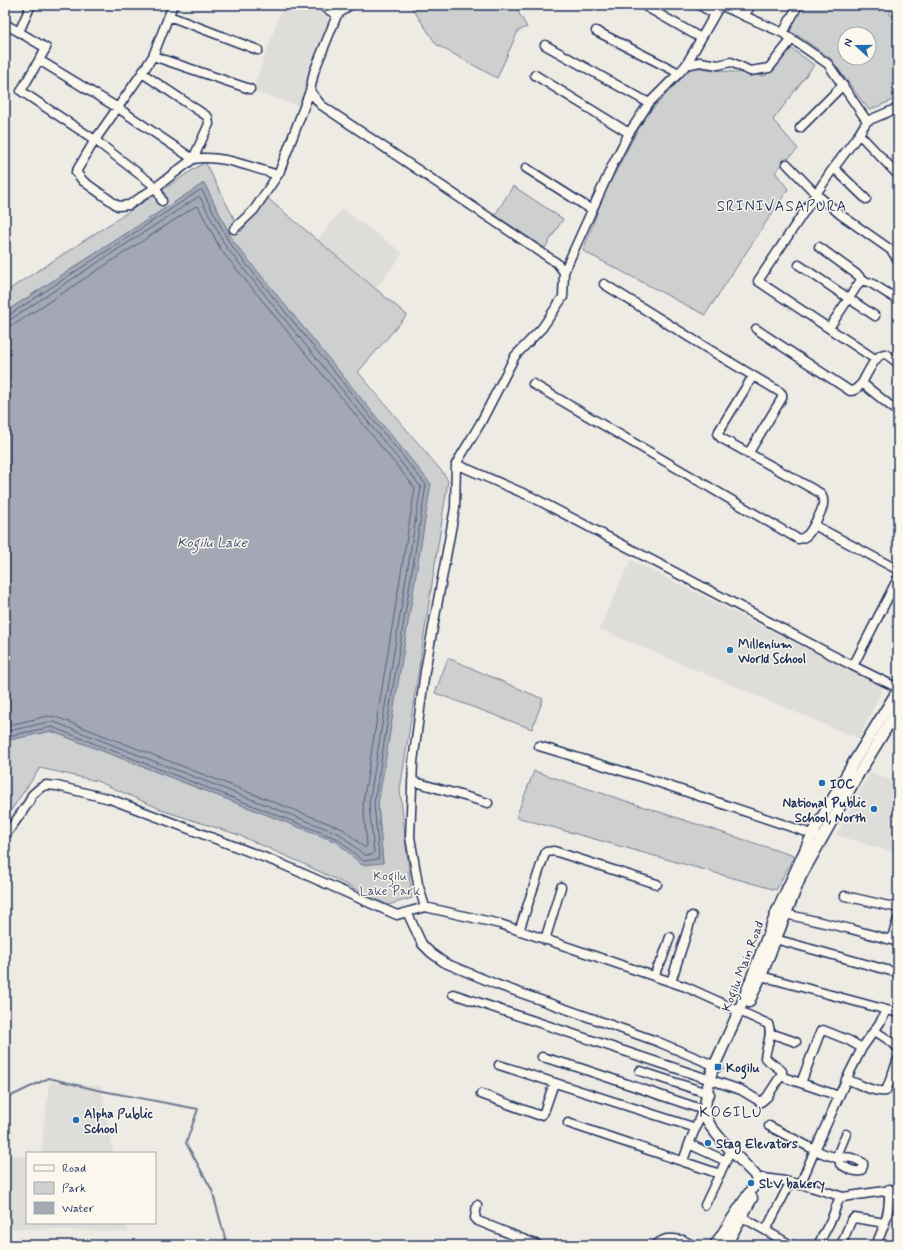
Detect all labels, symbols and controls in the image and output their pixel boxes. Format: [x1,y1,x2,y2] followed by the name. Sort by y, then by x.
[837,26,877,66] north arrow
[841,37,856,49] text: N
[717,197,847,217] district label: SRINIVASAPURA
[177,534,248,554] water label: Kogilu Lake
[737,636,806,668] place label: Millenium World School
[725,645,735,655] marker: Millenium World School
[830,776,855,793] place label: IOC
[817,778,827,788] marker: IOC
[782,795,867,827] place label: National Public School, North
[869,804,879,814] marker: National Public School, North
[360,868,421,900] park label: Kogilu Lake Park
[718,919,770,1015] street label: Kogilu Main Road
[726,1060,760,1080] place label: Kogilu
[713,1062,723,1072] marker: Kogilu
[699,1103,763,1123] district label: KOGILU
[84,1106,154,1138] place label: Alpha Public School
[71,1115,81,1125] marker: Alpha Public School
[716,1136,798,1155] place label: Stag Elevators
[703,1138,713,1148] marker: Stag Elevators
[26,1152,156,1224] legend
[62,1161,86,1177] text: Road
[759,1176,825,1193] place label: SLV bakery
[746,1178,756,1188] marker: SLV bakery
[62,1181,86,1197] text: Park
[62,1201,94,1217] text: Water

